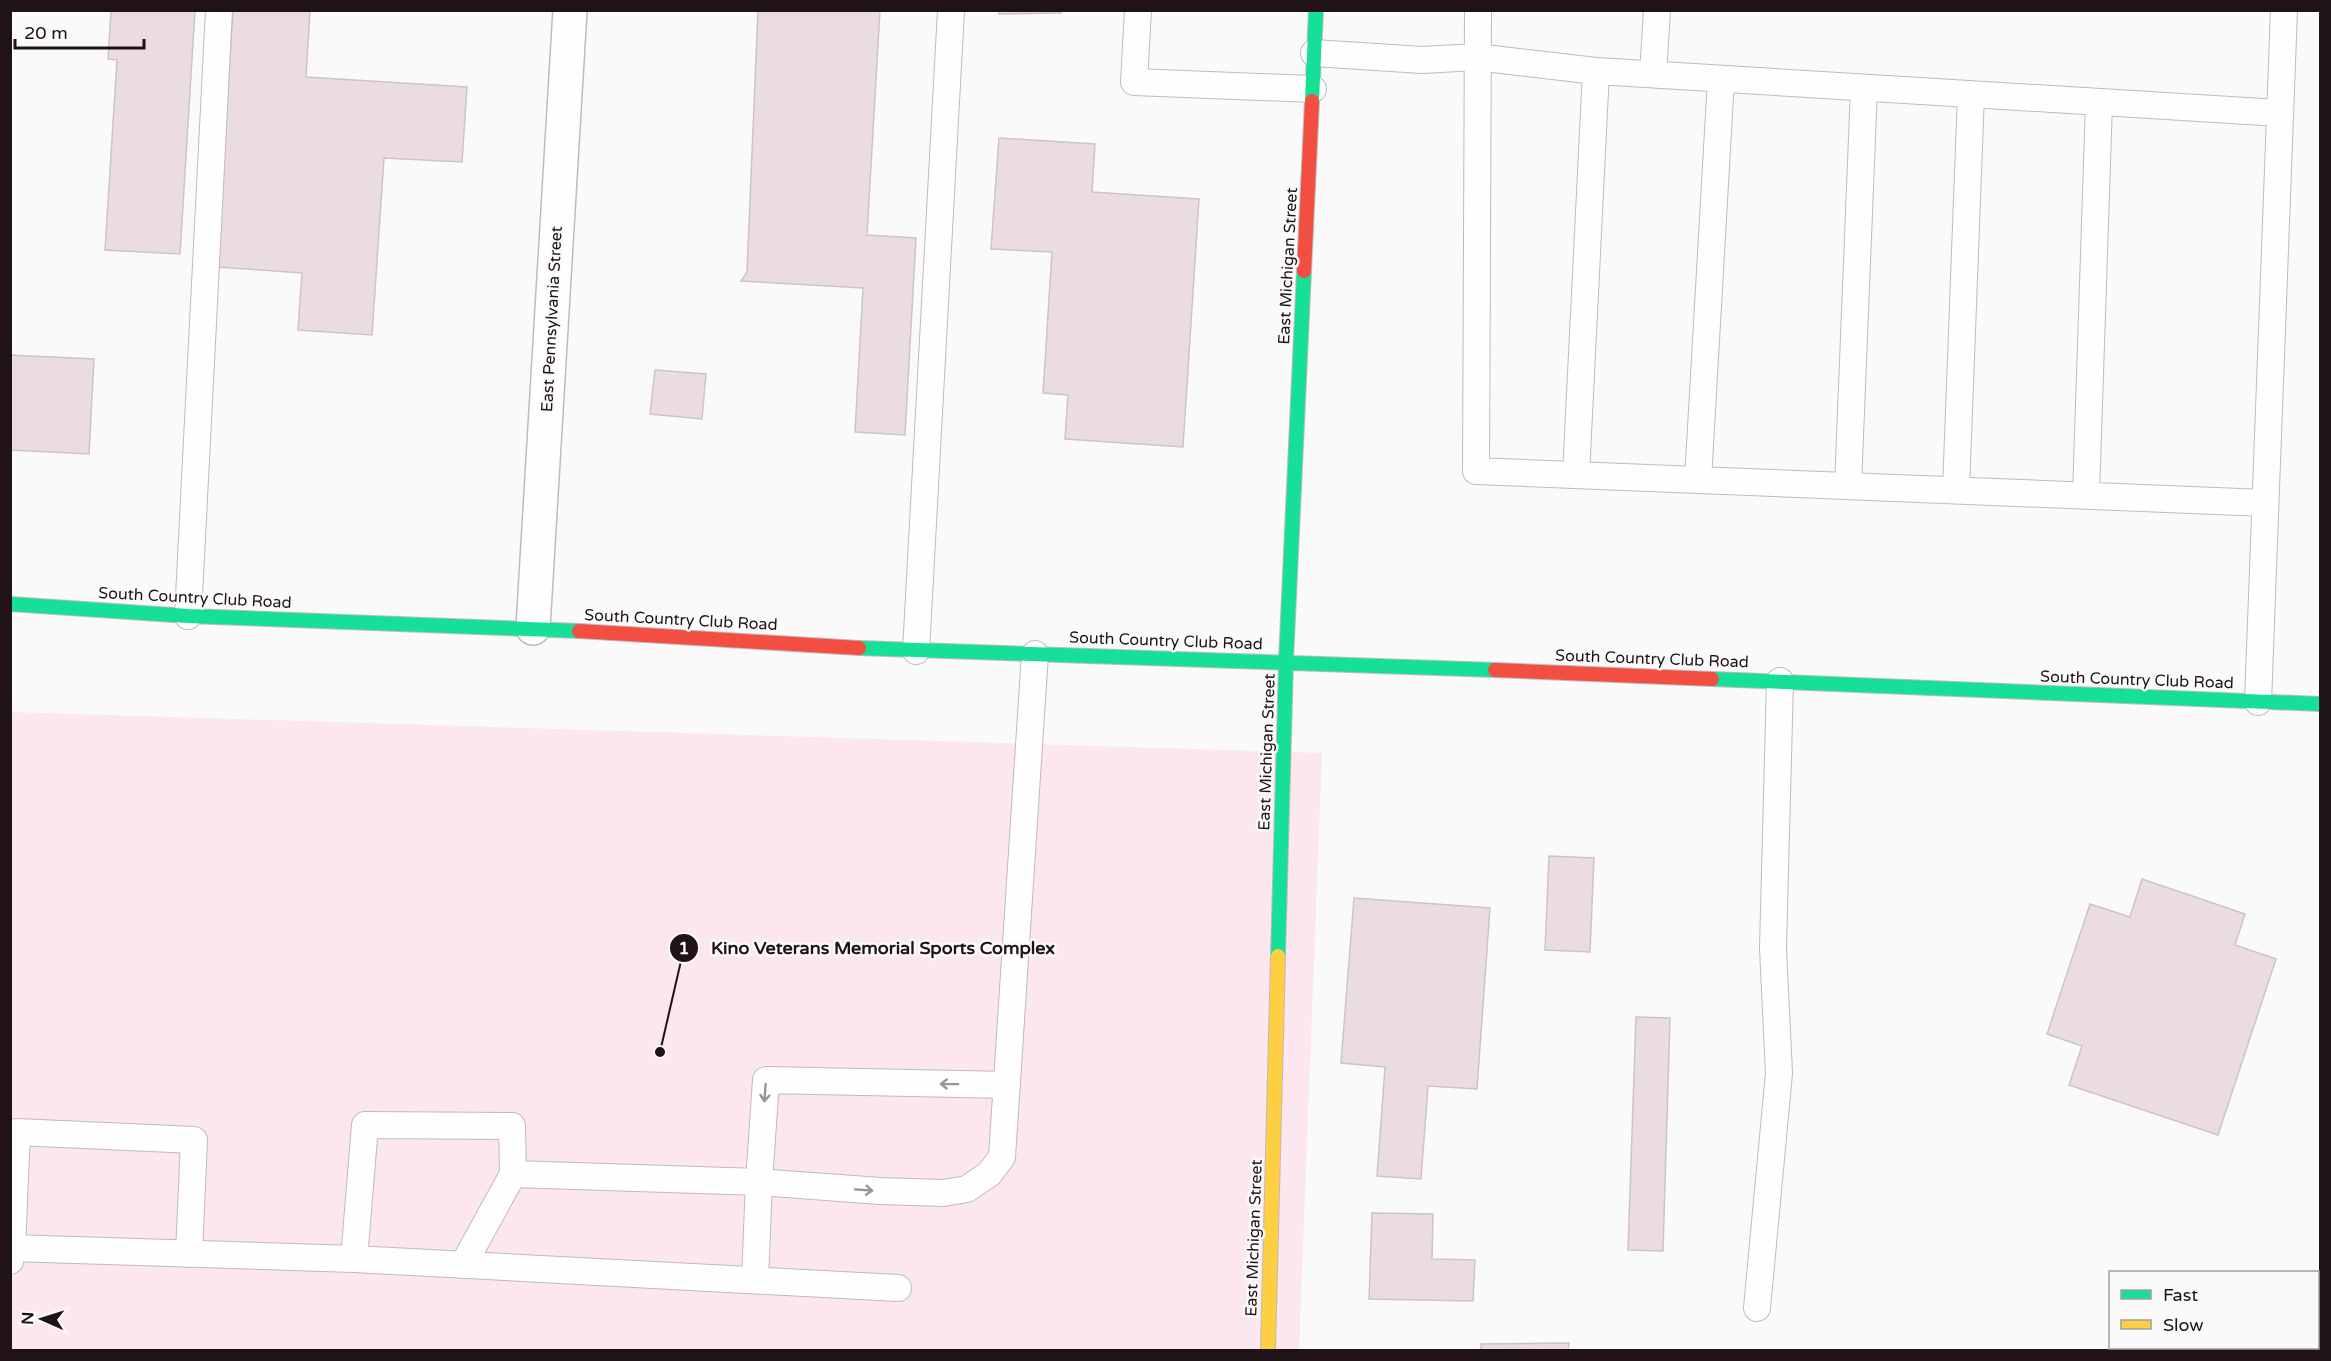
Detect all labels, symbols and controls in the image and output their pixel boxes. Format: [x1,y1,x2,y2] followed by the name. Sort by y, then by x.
[15,12,144,50] scale bar
[24,22,68,44] text: 20 m
[1274,187,1302,345] street label: East Michigan Street
[537,225,567,413] street label: East Pennsylvania Street
[98,583,292,613] street label: South Country Club Road
[584,605,778,635] street label: South Country Club Road
[1069,628,1263,654] street label: South Country Club Road
[1555,646,1749,672] street label: South Country Club Road
[2040,667,2234,693] street label: South Country Club Road
[1254,673,1280,831] street label: East Michigan Street
[669,930,1067,966] callout: Kino Veterans Memorial Sports Complex
[678,937,690,959] text: 1
[711,937,1055,959] text: Kino Veterans Memorial Sports Complex
[939,1078,959,1090] one-way arrow
[760,1082,771,1102] one-way arrow
[1241,1159,1267,1317] street label: East Michigan Street
[854,1185,874,1196] one-way arrow
[2109,1271,2319,1349] legend
[2163,1284,2198,1306] text: Fast
[12,1289,72,1349] north arrow
[18,1311,38,1325] text: N
[2163,1314,2204,1336] text: Slow

